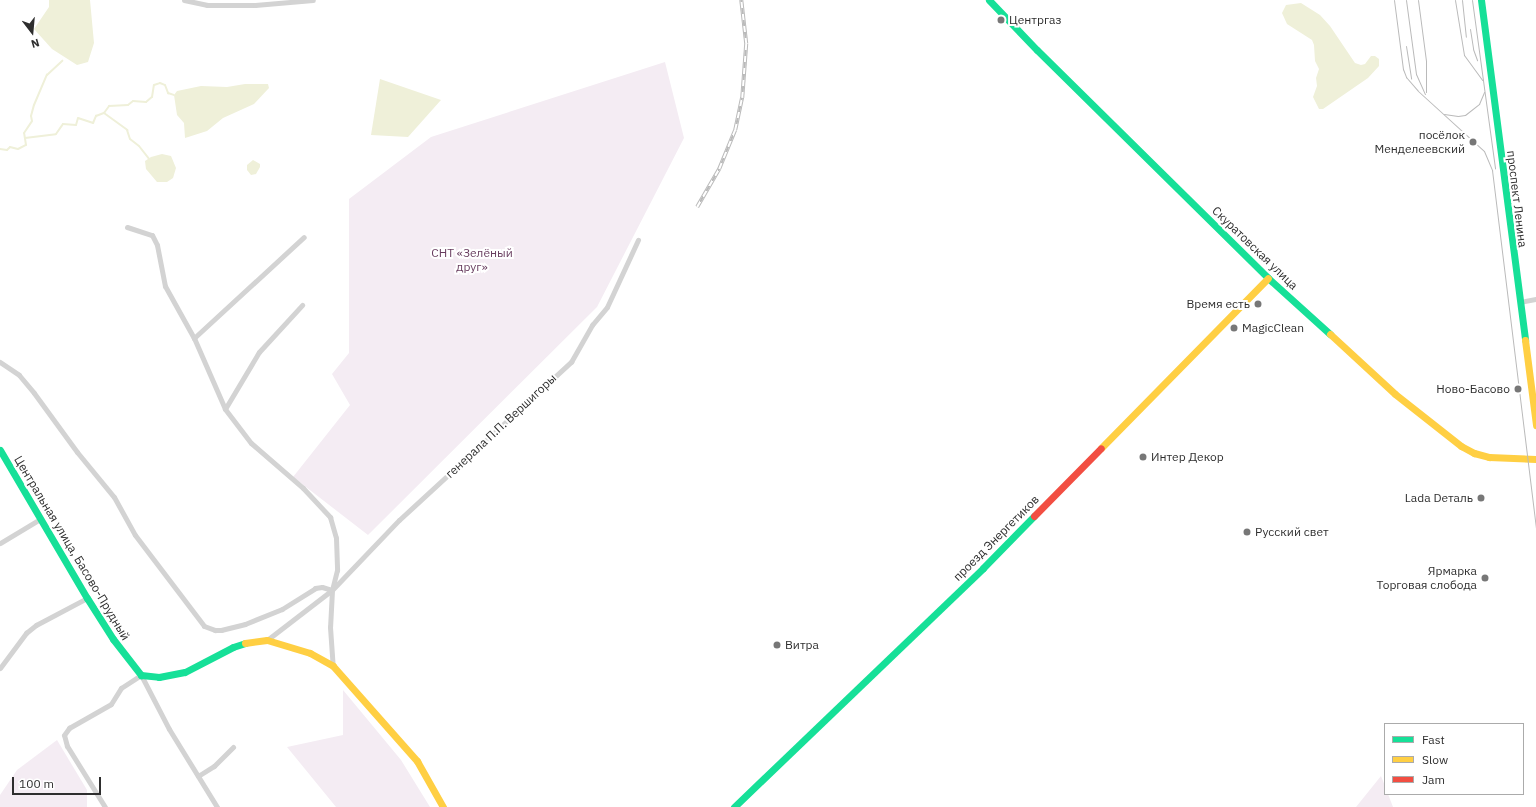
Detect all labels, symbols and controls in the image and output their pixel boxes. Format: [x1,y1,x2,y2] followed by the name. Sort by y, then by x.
[12,12,52,52] north arrow
[1009,13,1061,27] place label: Центргаз
[996,15,1006,25] marker: Центргаз
[30,36,41,51] text: N
[1374,128,1465,156] place label: посёлок Менделеевский
[1468,137,1478,147] marker: посёлок Менделеевский
[1504,150,1530,248] street label: проспект Ленина
[1209,203,1301,293] street label: Скуратовская улица
[431,246,513,274] park label: СНТ «Зелёный друг»
[1186,297,1250,311] place label: Время есть
[1253,299,1263,309] marker: Время есть
[1242,321,1304,335] place label: MagicClean
[1229,323,1239,333] marker: MagicClean
[443,371,559,481] street label: генерала П.П. Вершигоры
[1436,382,1510,396] place label: Ново-Басово
[1513,384,1523,394] marker: Ново-Басово
[1151,450,1224,464] place label: Интер Декор
[1138,452,1148,462] marker: Интер Декор
[11,453,133,643] street label: Центральная улица, Басово-Прудный
[1405,491,1473,505] place label: Lada Dеталь
[950,492,1042,584] street label: проезд Энергетиков
[1476,493,1486,503] marker: Lada Dеталь
[1255,525,1329,539] place label: Русский свет
[1242,527,1252,537] marker: Русский свет
[1377,564,1477,592] place label: Ярмарка Торговая слобода
[1480,573,1490,583] marker: Ярмарка Торговая слобода
[785,638,819,652] place label: Витра
[772,640,782,650] marker: Витра
[1384,723,1524,795] legend
[1422,732,1445,747] text: Fast
[1422,752,1448,767] text: Slow
[14,769,103,795] scale bar
[1422,772,1445,787] text: Jam
[19,776,54,791] text: 100 m

